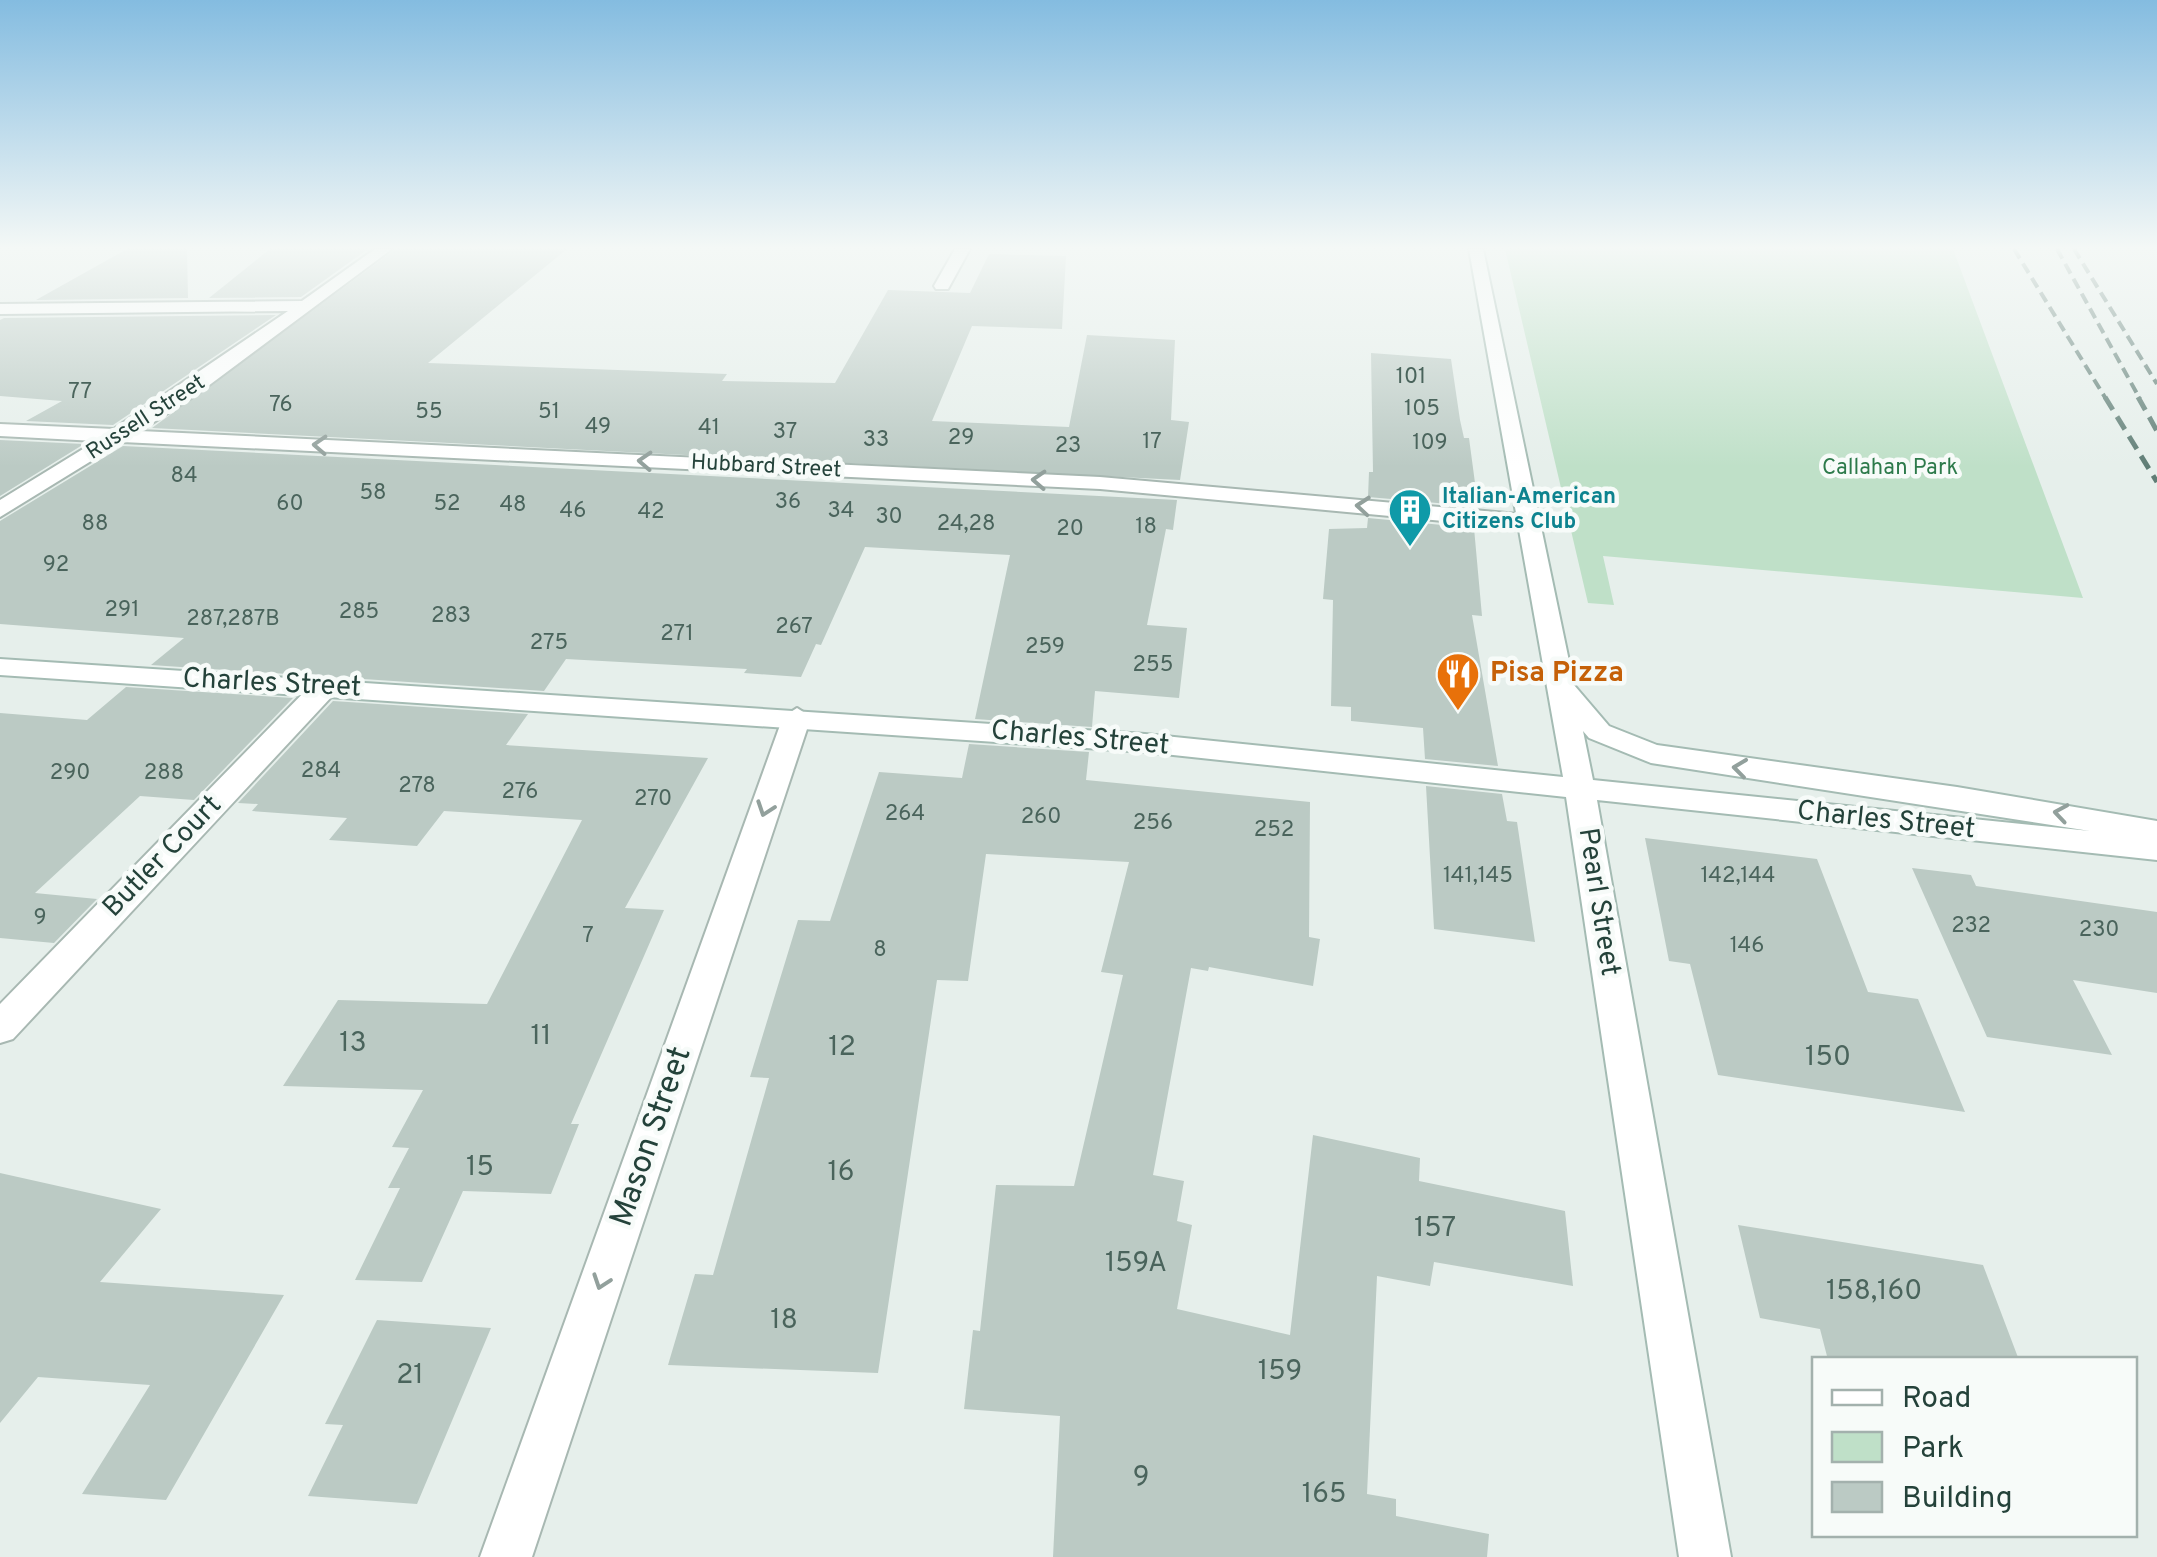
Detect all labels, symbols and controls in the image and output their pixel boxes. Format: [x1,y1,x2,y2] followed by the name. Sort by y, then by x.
[1396,364,1426,391] house number: 101
[82,370,210,466] street label: Russell Street
[68,379,92,406] house number: 77
[269,392,293,419] house number: 76
[1404,396,1440,423] house number: 105
[415,399,443,426] house number: 55
[538,399,560,426] house number: 51
[585,414,611,441] house number: 49
[698,415,720,442] house number: 41
[773,419,797,446] house number: 37
[948,425,974,452] house number: 29
[863,427,889,454] house number: 33
[1142,429,1162,456] house number: 17
[1412,430,1448,457] house number: 109
[1055,433,1081,460] house number: 23
[312,435,328,456] one-way arrow
[690,450,842,484] street label: Hubbard Street
[636,451,652,472] one-way arrow
[1822,455,1958,482] park label: Callahan Park
[170,463,198,490] house number: 84
[1031,470,1047,491] one-way arrow
[359,480,387,507] house number: 58
[1442,484,1616,536] place label: Italian-American Citizens Club
[1387,487,1433,548] building icon: Italian-American Citizens Club
[775,489,801,516] house number: 36
[276,491,304,518] house number: 60
[433,491,461,518] house number: 52
[499,492,527,519] house number: 48
[1355,496,1371,518] one-way arrow
[560,498,586,525] house number: 46
[828,498,854,525] house number: 34
[637,499,665,526] house number: 42
[875,504,903,531] house number: 30
[82,511,108,538] house number: 88
[937,511,995,538] house number: 24,28
[1135,514,1157,541] house number: 18
[1056,516,1084,543] house number: 20
[43,552,69,579] house number: 92
[105,597,139,624] house number: 291
[339,599,379,626] house number: 285
[431,603,471,630] house number: 283
[186,606,280,633] house number: 287,287B
[775,614,813,641] house number: 267
[660,621,694,648] house number: 271
[530,630,568,657] house number: 275
[1025,634,1065,661] house number: 259
[1435,651,1481,712] restaurant icon: Pisa Pizza
[1133,652,1173,679] house number: 255
[1490,656,1624,692] place label: Pisa Pizza
[182,661,362,707] street label: Charles Street
[989,713,1171,765] street label: Charles Street
[301,758,341,785] house number: 284
[1731,758,1748,779] one-way arrow
[50,760,90,787] house number: 290
[144,760,184,787] house number: 288
[398,773,436,800] house number: 278
[502,779,538,806] house number: 276
[634,786,672,813] house number: 270
[96,788,230,926] street label: Butler Court
[1795,794,1977,848] street label: Charles Street
[757,800,777,817] one-way arrow
[885,801,925,828] house number: 264
[2053,803,2070,824] one-way arrow
[1021,804,1061,831] house number: 260
[1133,810,1173,837] house number: 256
[1254,817,1294,844] house number: 252
[1569,825,1627,979] street label: Pearl Street
[1443,863,1513,890] house number: 141,145
[1701,863,1775,890] house number: 142,144
[33,905,47,932] house number: 9
[1951,913,1991,940] house number: 232
[2079,917,2119,944] house number: 230
[582,923,594,950] house number: 7
[1730,933,1764,960] house number: 146
[873,937,887,964] house number: 8
[531,1019,551,1055] house number: 11
[339,1026,367,1062] house number: 13
[828,1030,856,1066] house number: 12
[1805,1040,1851,1076] house number: 150
[603,1042,701,1232] street label: Mason Street
[466,1150,494,1186] house number: 15
[827,1155,855,1191] house number: 16
[1414,1211,1456,1247] house number: 157
[1105,1246,1167,1282] house number: 159A
[593,1272,613,1289] one-way arrow
[1826,1274,1922,1310] house number: 158,160
[770,1303,798,1339] house number: 18
[1258,1354,1302,1390] house number: 159
[1812,1357,2137,1537] legend
[396,1358,424,1394] house number: 21
[1902,1381,1971,1418] text: Road
[1902,1431,1964,1468] text: Park
[1133,1460,1149,1496] house number: 9
[1302,1477,1346,1513] house number: 165
[1902,1481,2013,1518] text: Building

